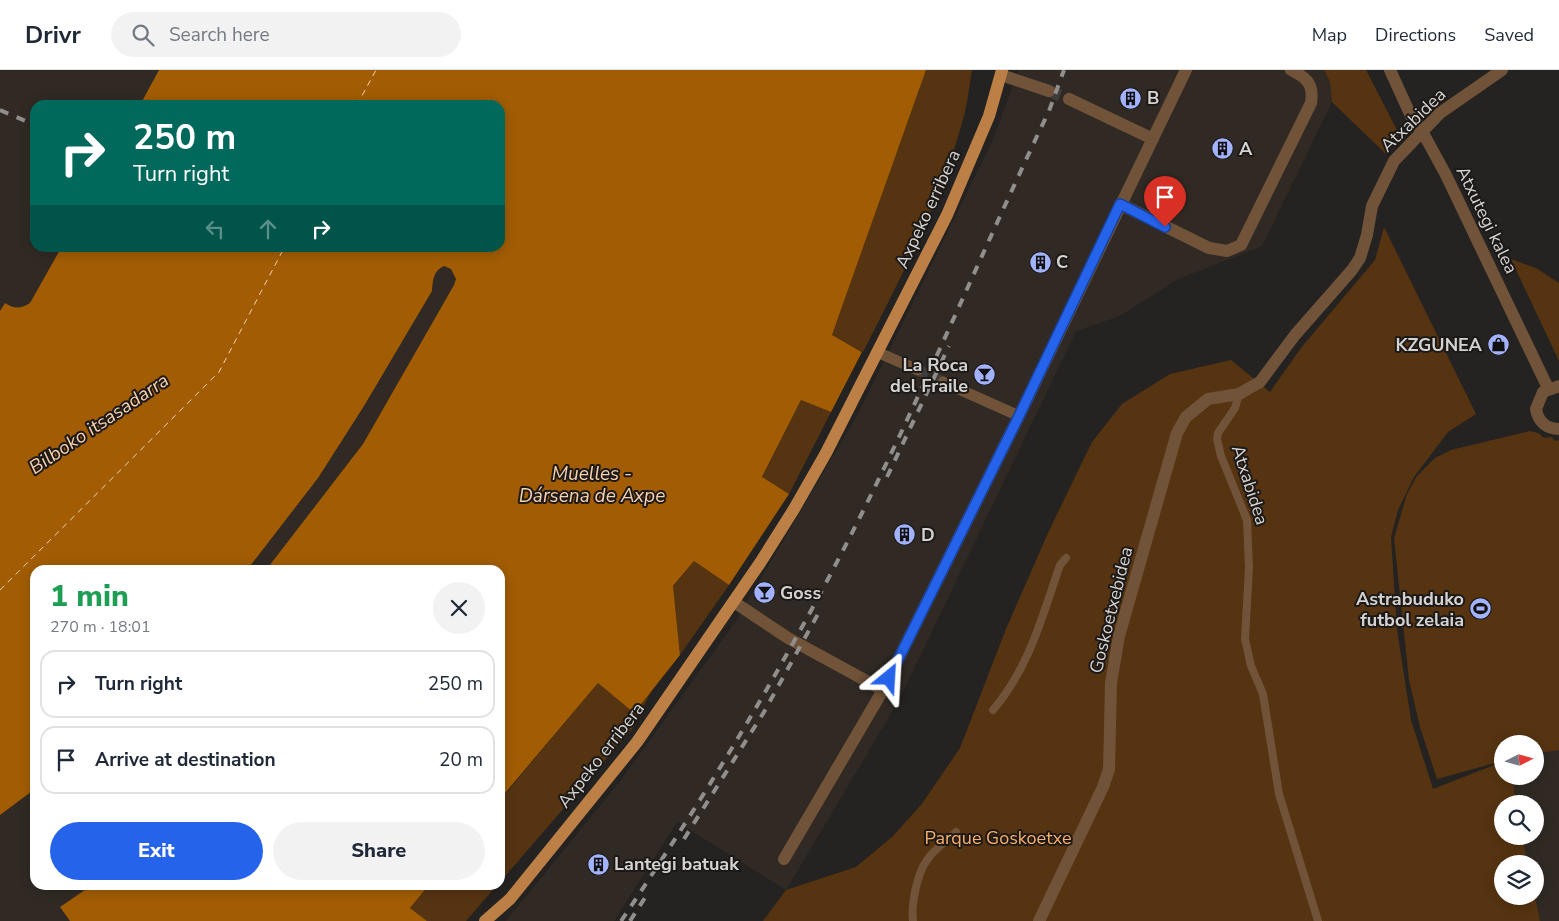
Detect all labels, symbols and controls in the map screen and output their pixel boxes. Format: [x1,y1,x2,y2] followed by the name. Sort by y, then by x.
[111,12,461,57] search box
[25,19,81,51] text: Drivr
[129,21,157,49] icon: search
[169,22,270,48] text: Search here
[1312,23,1347,47] text: Map
[1375,23,1456,47] text: Directions
[1484,23,1534,47] text: Saved
[1375,83,1451,157] street label: Atxabidea
[1119,86,1143,110] building icon: B
[1147,86,1159,110] place label: B
[133,114,236,161] text: 250 m
[50,120,115,185] icon: right
[1211,137,1235,161] building icon: A
[1239,137,1253,161] place label: A
[890,146,966,272] street label: Axpeko erribera
[133,159,229,189] text: Turn right
[1451,162,1523,278] street label: Atxutegi kalea
[1144,176,1186,227] pin
[1151,183,1179,211] icon: arrive
[201,215,229,243] icon: left
[254,215,282,243] icon: ahead
[307,215,335,243] icon: right
[1028,250,1052,274] building icon: C
[1056,250,1068,274] place label: C
[1395,333,1483,357] place label: KZGUNEA
[1486,333,1510,357] shop icon: KZGUNEA
[890,353,968,398] place label: La Roca del Fraile
[972,363,996,387] bar icon: La Roca del Fraile
[24,368,174,480] water label: Bilboko itsasadarra
[1226,442,1274,528] street label: Atxabidea
[519,461,665,509] water label: Muelles - Dársena de Axpe
[893,523,917,547] building icon: D
[921,523,935,547] place label: D
[1084,544,1138,676] street label: Goskoetxebidea
[50,576,129,617] text: 1 min
[752,581,776,605] bar icon: Goss
[780,581,821,605] place label: Goss
[433,582,485,634] button: close
[1356,587,1464,632] place label: Astrabuduko futbol zelaia
[1468,597,1492,621] sports icon: Astrabuduko futbol zelaia
[50,616,151,638] text: 270 m · 18:01
[862,651,914,703] position arrow
[52,670,80,698] icon: right
[95,671,182,697] text: Turn right
[428,671,483,697] text: 250 m
[552,697,650,813] street label: Axpeko erribera
[1494,735,1544,785] north arrow
[1494,735,1544,905] map controls
[52,746,80,774] icon: arrive
[95,747,276,773] text: Arrive at destination
[439,747,483,773] text: 20 m
[1494,795,1544,845] button: search
[50,822,263,880] button: Exit
[273,822,485,880] button: Share
[924,826,1072,850] park label: Parque Goskoetxe
[586,852,610,876] building icon: Lantegi batuak
[614,852,739,876] place label: Lantegi batuak
[1494,855,1544,905] button: layers

